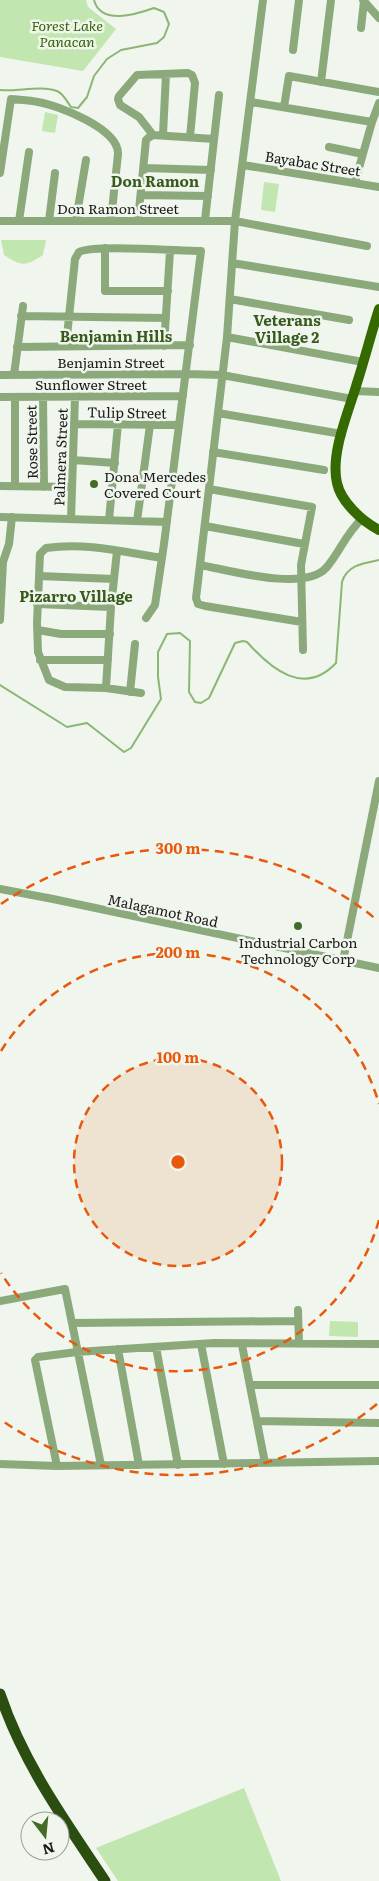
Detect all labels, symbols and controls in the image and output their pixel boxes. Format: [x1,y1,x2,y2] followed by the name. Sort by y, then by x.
[31,15,103,51] park label: Forest Lake Panacan
[264,146,363,181] street label: Bayabac Street
[111,169,200,192] district label: Don Ramon
[57,198,179,218] street label: Don Ramon Street
[253,308,321,348] district label: Veterans Village 2
[60,324,173,347] district label: Benjamin Hills
[57,352,165,372] street label: Benjamin Street
[35,374,147,394] street label: Sunflower Street
[87,401,167,423] street label: Tulip Street
[20,404,42,479] street label: Rose Street
[48,407,72,506] street label: Palmera Street
[104,466,206,502] place label: Dona Mercedes Covered Court
[88,478,100,490] marker: Dona Mercedes Covered Court
[19,584,133,607] district label: Pizarro Village
[156,836,200,859] text: 300 m
[106,889,221,932] street label: Malagamot Road
[292,920,304,932] marker: Industrial Carbon Technology Corp
[238,932,358,968] place label: Industrial Carbon Technology Corp
[156,940,200,963] text: 200 m
[157,1045,199,1068] text: 100 m
[169,1153,187,1171] centre of rings
[20,1811,70,1861] north arrow
[40,1838,57,1861] text: N

